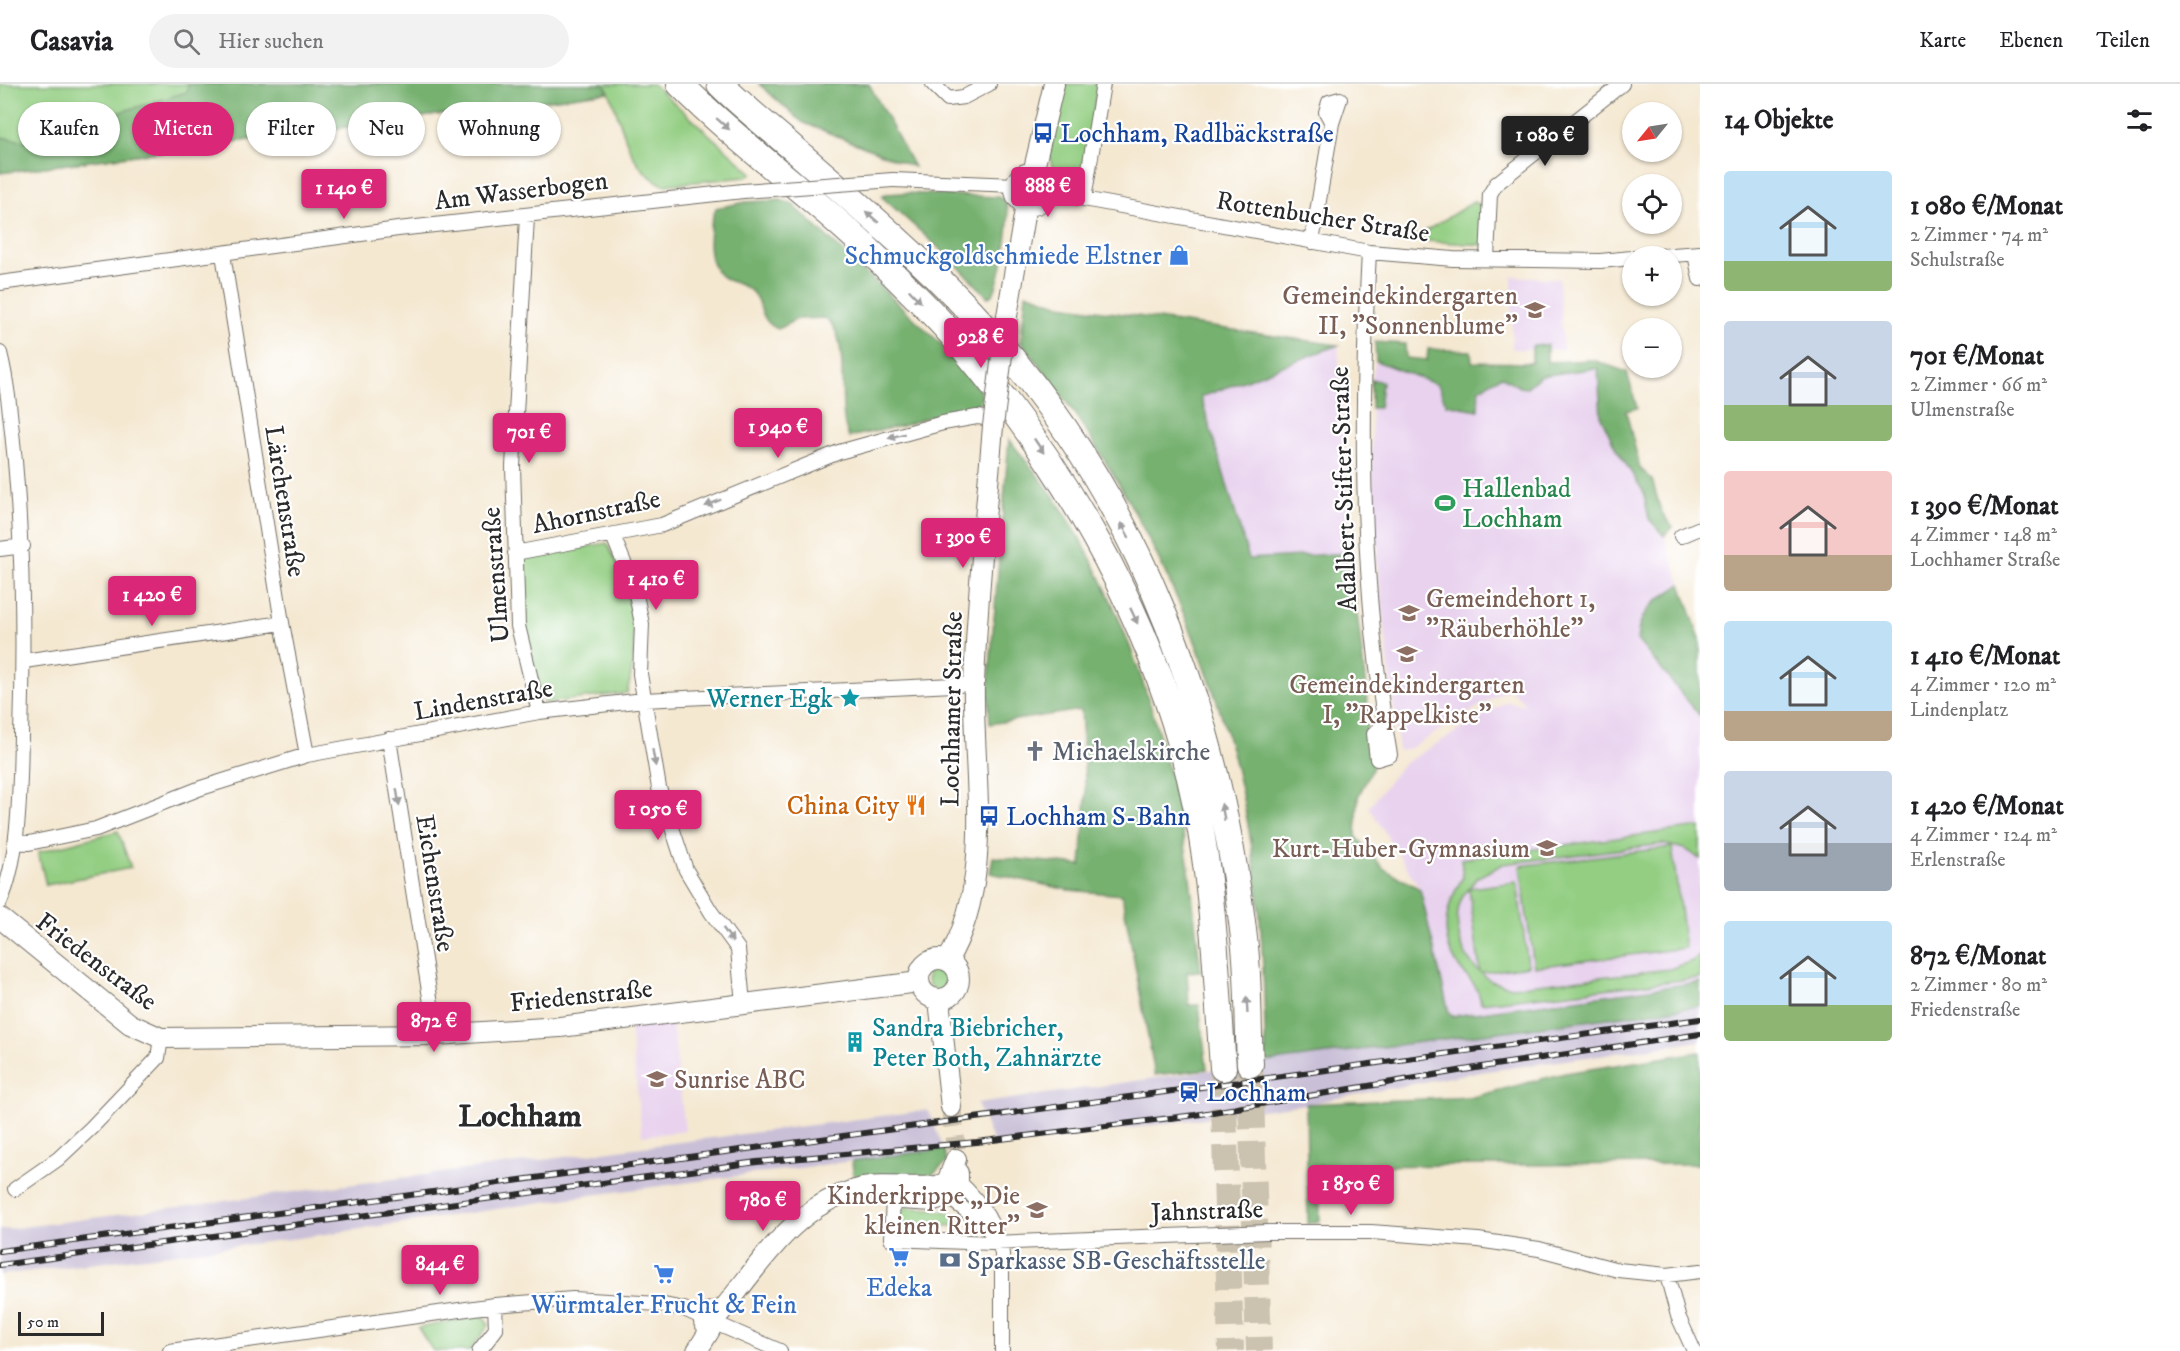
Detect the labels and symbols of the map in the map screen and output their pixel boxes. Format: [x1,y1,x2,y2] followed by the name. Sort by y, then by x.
[1622,102,1682,162] north arrow
[1490,116,1600,167] pin: 1 080 €
[715,117,730,130] one-way arrow
[1060,118,1334,151] place label: Lochham, Radlbäckstraße
[1031,121,1055,145] bus stop icon: Lochham, Radlbäckstraße
[433,164,610,219] street label: Am Wasserbogen
[1006,167,1090,218] pin: 888 €
[289,169,399,220] pin: 1 140 €
[1214,184,1432,251] street label: Rottenbucher Straße
[865,211,880,224] one-way arrow
[845,240,1162,273] place label: Schmuckgoldschmiede Elstner
[1167,243,1191,267] shop icon: Schmuckgoldschmiede Elstner
[1282,280,1518,343] place label: Gemeindekindergarten II, "Sonnenblume"
[907,289,921,303] one-way arrow
[1523,298,1547,322] school or university icon: Gemeindekindergarten II, "Sonnenblume"
[939,318,1023,369] pin: 928 €
[1324,366,1365,612] street label: Adalbert-Stifter-Straße
[723,408,833,459] pin: 1 940 €
[487,413,571,464] pin: 701 €
[256,423,313,579] street label: Lärchenstraße
[887,432,905,441] one-way arrow
[1034,437,1045,454] one-way arrow
[1462,473,1571,536] place label: Hallenbad Lochham
[529,483,663,542] street label: Ahornstraße
[1433,491,1457,515] sports icon: Hallenbad Lochham
[704,498,722,508] one-way arrow
[475,506,518,644] street label: Ulmenstraße
[908,518,1018,569] pin: 1 390 €
[1120,522,1130,539] one-way arrow
[601,560,711,611] pin: 1 410 €
[97,576,207,627] pin: 1 420 €
[1426,583,1595,646] place label: Gemeindehort 1, "Räuberhöhle"
[1397,601,1421,625] school or university icon: Gemeindehort 1, "Räuberhöhle"
[1130,607,1139,624] one-way arrow
[934,611,971,807] street label: Lochhamer Straße
[1395,642,1419,666] school or university icon: Gemeindekindergarten I, "Rappelkiste"
[1289,669,1525,732] place label: Gemeindekindergarten I, "Rappelkiste"
[411,672,555,729] street label: Lindenstraße
[706,683,833,716] place label: Werner Egk
[838,686,862,710] place icon: Werner Egk
[1052,736,1210,769] place label: Michaelskirche
[1023,739,1047,763] church icon: Michaelskirche
[650,748,659,767] one-way arrow
[393,788,402,807] one-way arrow
[603,790,713,841] pin: 1 050 €
[787,790,900,823] place label: China City
[904,793,928,817] restaurant icon: China City
[1006,801,1191,834] place label: Lochham S-Bahn
[1218,803,1227,822] one-way arrow
[977,804,1001,828] bus stop icon: Lochham S-Bahn
[407,812,462,954] street label: Eichenstraße
[1272,833,1530,866] place label: Kurt-Huber-Gymnasium
[1535,836,1559,860] school or university icon: Kurt-Huber-Gymnasium
[29,906,163,1019] street label: Friedenstraße
[722,927,734,943] one-way arrow
[508,973,654,1020] street label: Friedenstraße
[1243,996,1252,1015] one-way arrow
[392,1002,476,1053] pin: 872 €
[872,1012,1102,1075] place label: Sandra Biebricher, Peter Both, Zahnärzte
[843,1030,867,1054] building icon: Sandra Biebricher, Peter Both, Zahnärzte
[674,1064,805,1097] place label: Sunrise ABC
[645,1067,669,1091] school or university icon: Sunrise ABC
[1206,1077,1306,1110] place label: Lochham
[1177,1080,1201,1104] station icon: Lochham
[458,1097,582,1137] district label: Lochham
[1296,1165,1406,1216] pin: 1 850 €
[827,1180,1020,1243] place label: Kinderkrippe „Die kleinen Ritter"
[721,1181,805,1232] pin: 780 €
[1148,1193,1264,1230] street label: Jahnstraße
[1025,1198,1049,1222] school or university icon: Kinderkrippe „Die kleinen Ritter"
[398,1245,482,1296] pin: 844 €
[887,1245,911,1269] supermarket icon: Edeka
[967,1245,1265,1278] place label: Sparkasse SB-Geschäftsstelle
[938,1248,962,1272] bank icon: Sparkasse SB-Geschäftsstelle
[652,1262,676,1286] supermarket icon: Würmtaler Frucht & Fein
[866,1272,932,1305] place label: Edeka
[530,1289,797,1322] place label: Würmtaler Frucht & Fein
[18,1309,104,1336] scale bar

